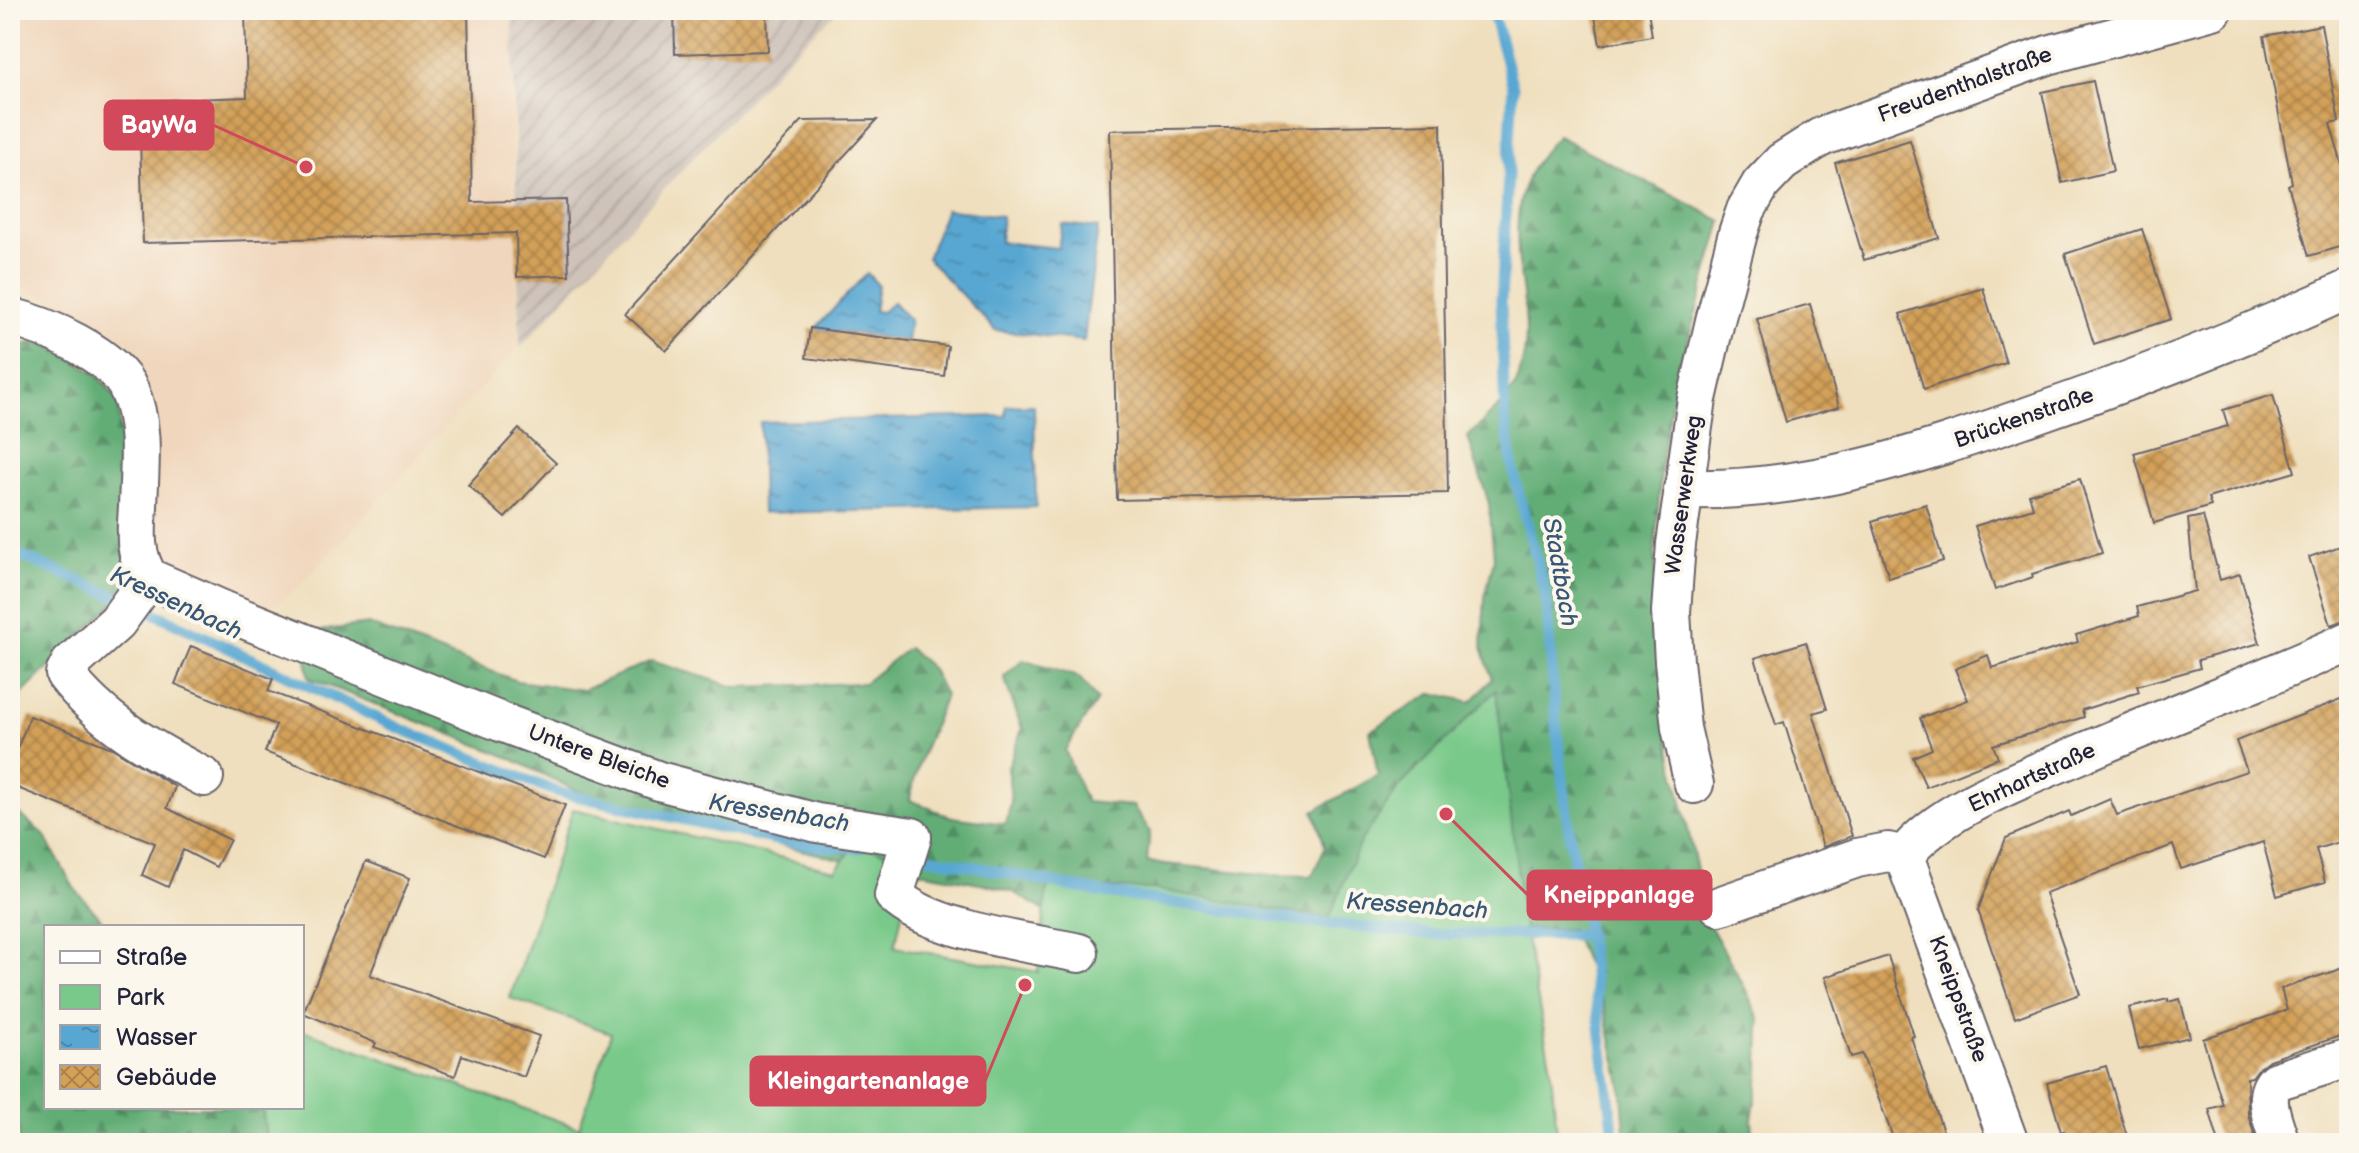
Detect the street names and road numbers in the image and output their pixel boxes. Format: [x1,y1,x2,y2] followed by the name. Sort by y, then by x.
[1874,41,2056,129] street label: Freudenthalstraße
[1951,381,2097,455] street label: Brückenstraße
[1659,414,1709,576] street label: Wasserwerkweg
[524,719,674,795] street label: Untere Bleiche
[1964,737,2100,819] street label: Ehrhartstraße
[1923,932,1993,1066] street label: Kneippstraße

